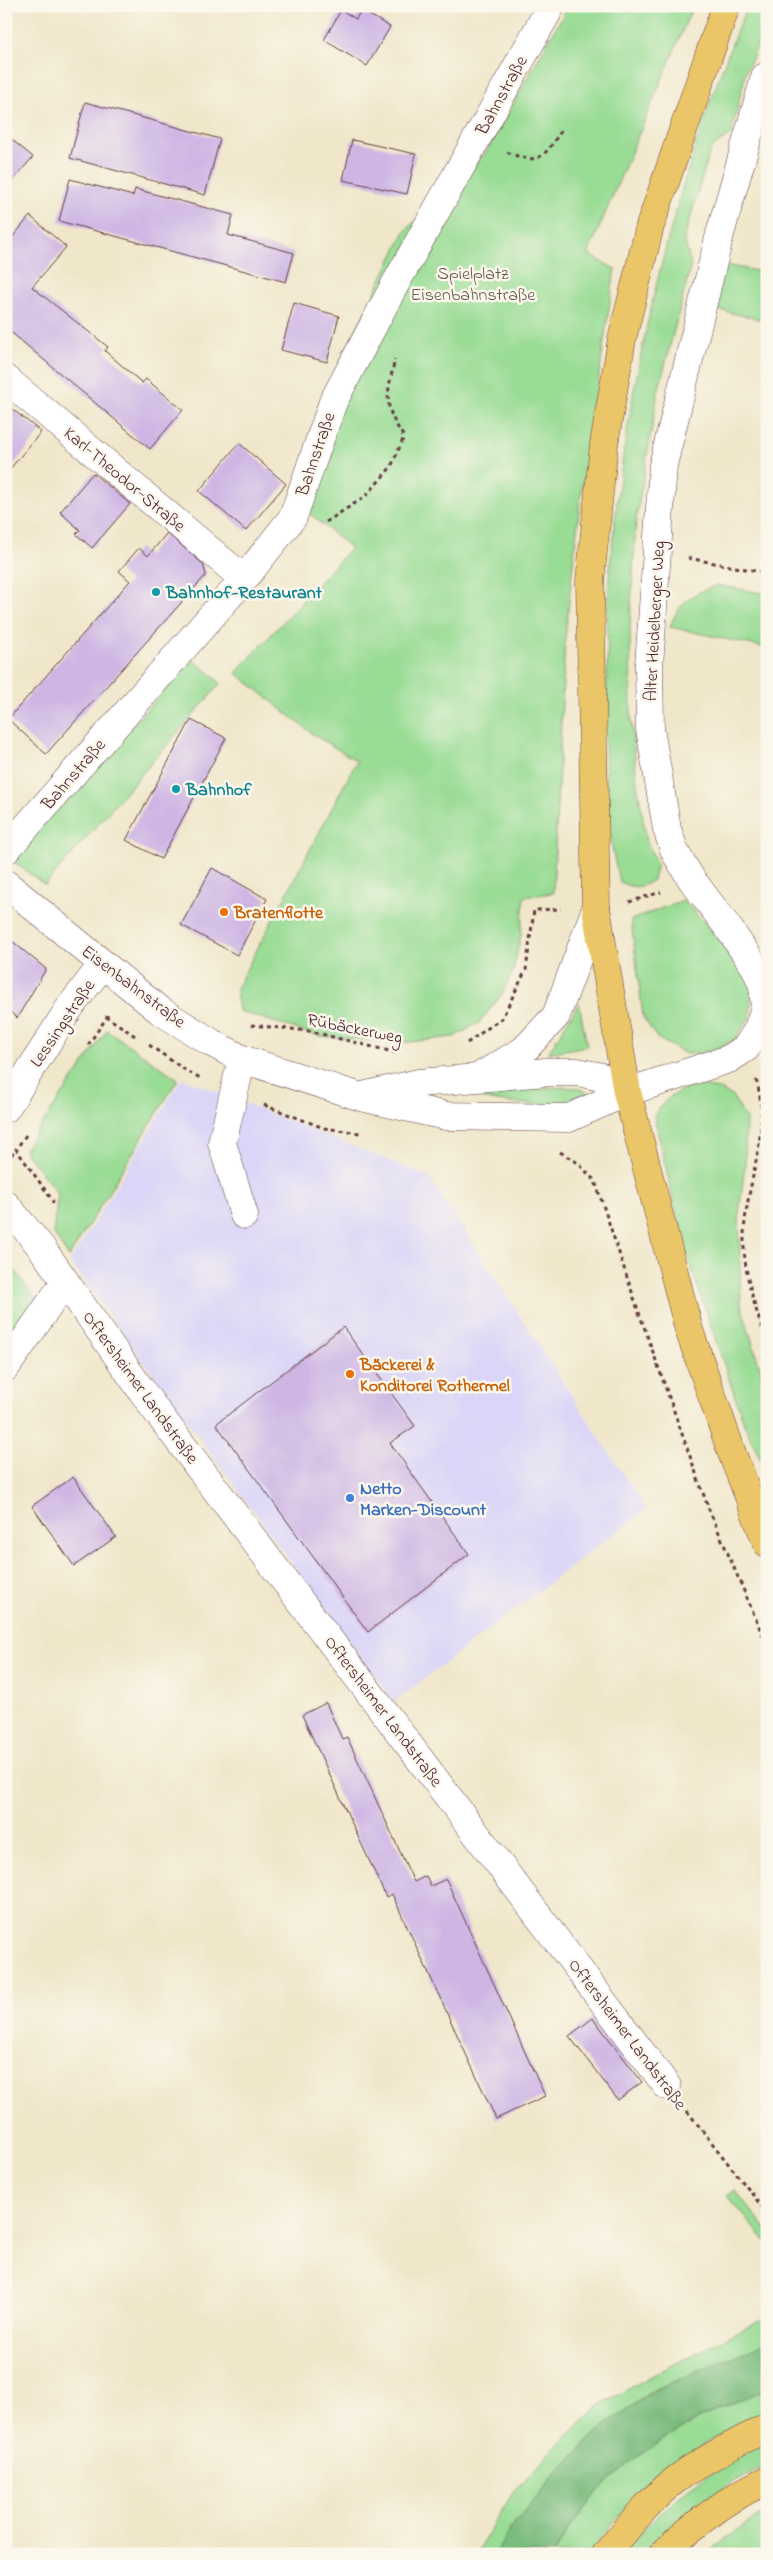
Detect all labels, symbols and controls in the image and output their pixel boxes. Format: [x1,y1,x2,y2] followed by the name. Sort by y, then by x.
[470,51,536,141] street label: Bahnstraße
[411,262,536,309] park label: Spielplatz Eisenbahnstraße
[290,408,344,501] street label: Bahnstraße
[57,422,191,540] street label: Karl-Theodor-Straße
[639,540,674,702] street label: Alter Heidelberger Weg
[165,581,323,607] place label: Bahnhof-Restaurant
[150,586,162,598] marker: Bahnhof-Restaurant
[35,733,114,818] street label: Bahnstraße
[185,778,252,804] place label: Bahnhof
[170,783,182,795] marker: Bahnhof
[233,901,324,927] place label: Bratenflotte
[218,906,230,918] marker: Bratenflotte
[75,940,191,1036] street label: Eisenbahnstraße
[25,974,104,1074] street label: Lessingstraße
[305,1008,404,1053] street label: Rübäckerweg
[75,1306,204,1471] street label: Oftersheimer Landstraße
[359,1353,510,1400] place label: Bäckerei & Konditorei Rothermel
[344,1368,356,1380] marker: Bäckerei & Konditorei Rothermel
[360,1477,487,1524] place label: Netto Marken-Discount
[344,1492,356,1504] marker: Netto Marken-Discount
[317,1631,449,1794] street label: Oftersheimer Landstraße
[561,1954,693,2117] street label: Oftersheimer Landstraße

